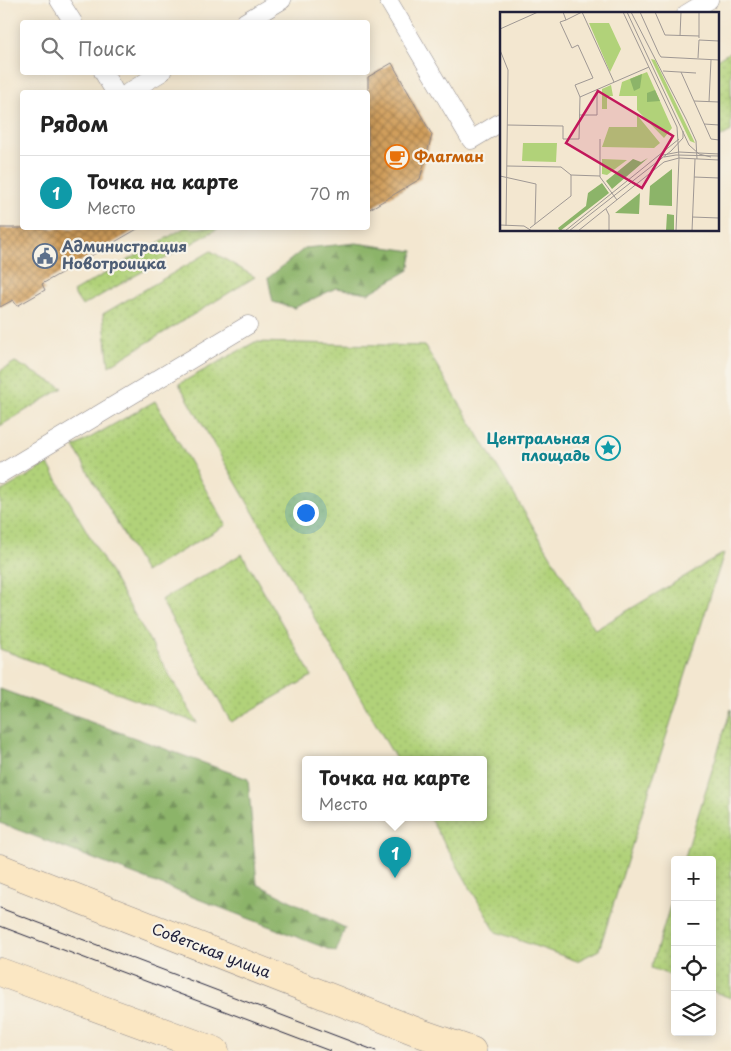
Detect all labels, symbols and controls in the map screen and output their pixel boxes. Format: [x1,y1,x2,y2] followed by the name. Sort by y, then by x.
[500,12,718,231] inset map
[20,20,370,75] search box
[38,34,66,62] icon: search
[78,34,136,62] text: Поиск
[40,107,108,139] text: Рядом
[384,144,410,170] cafe icon: Флагман
[414,144,484,167] place label: Флагман
[87,167,238,195] text: Точка на карте
[52,181,60,205] text: 1
[310,181,350,205] text: 70 m
[87,195,136,219] text: Место
[62,234,187,274] place label: Администрация Новотроицка
[32,243,58,269] public building icon: Администрация Новотроицка
[487,426,590,466] place label: Центральная площадь
[595,435,621,461] place icon: Центральная площадь
[293,500,319,526] your location
[302,756,487,821] popup
[319,763,470,791] text: Точка на карте
[319,791,368,815] text: Место
[379,837,411,878] pin: 1
[671,856,716,1036] map controls
[671,856,716,901] button: +
[671,901,716,946] button: −
[149,916,275,983] street label: Советская улица
[671,946,716,991] button: locate
[671,991,716,1036] button: layers

